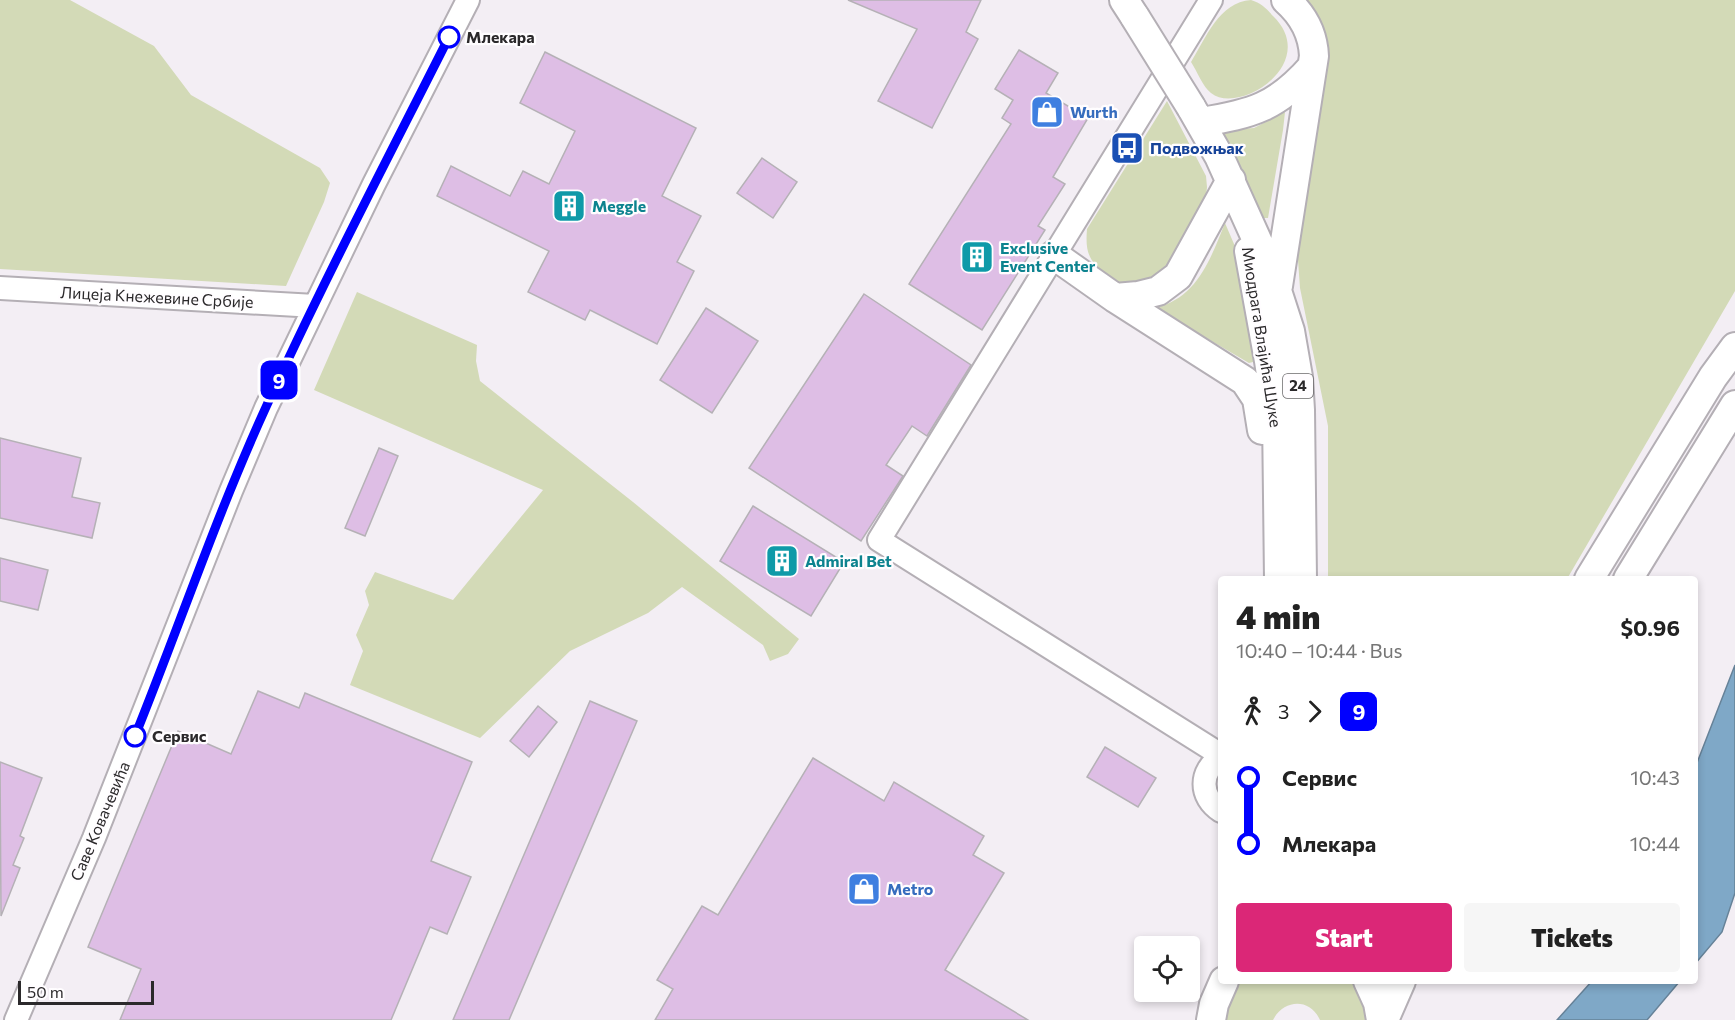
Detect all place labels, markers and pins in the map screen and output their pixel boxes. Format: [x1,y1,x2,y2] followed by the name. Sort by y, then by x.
[438,26,460,48] marker: Млекара
[466,27,535,46] place label: Млекара
[1029,94,1065,130] shop icon: Wurth
[1070,102,1118,121] place label: Wurth
[1109,130,1145,166] bus stop icon: Подвожњак
[1150,138,1244,157] place label: Подвожњак
[551,188,587,224] building icon: Meggle
[592,196,646,215] place label: Meggle
[1000,238,1096,275] place label: Exclusive Event Center
[959,239,995,275] building icon: Exclusive Event Center
[764,543,800,579] building icon: Admiral Bet
[805,551,892,570] place label: Admiral Bet
[124,725,146,747] marker: Сервис
[152,726,207,745] place label: Сервис
[846,871,882,907] shop icon: Metro
[887,879,934,898] place label: Metro

